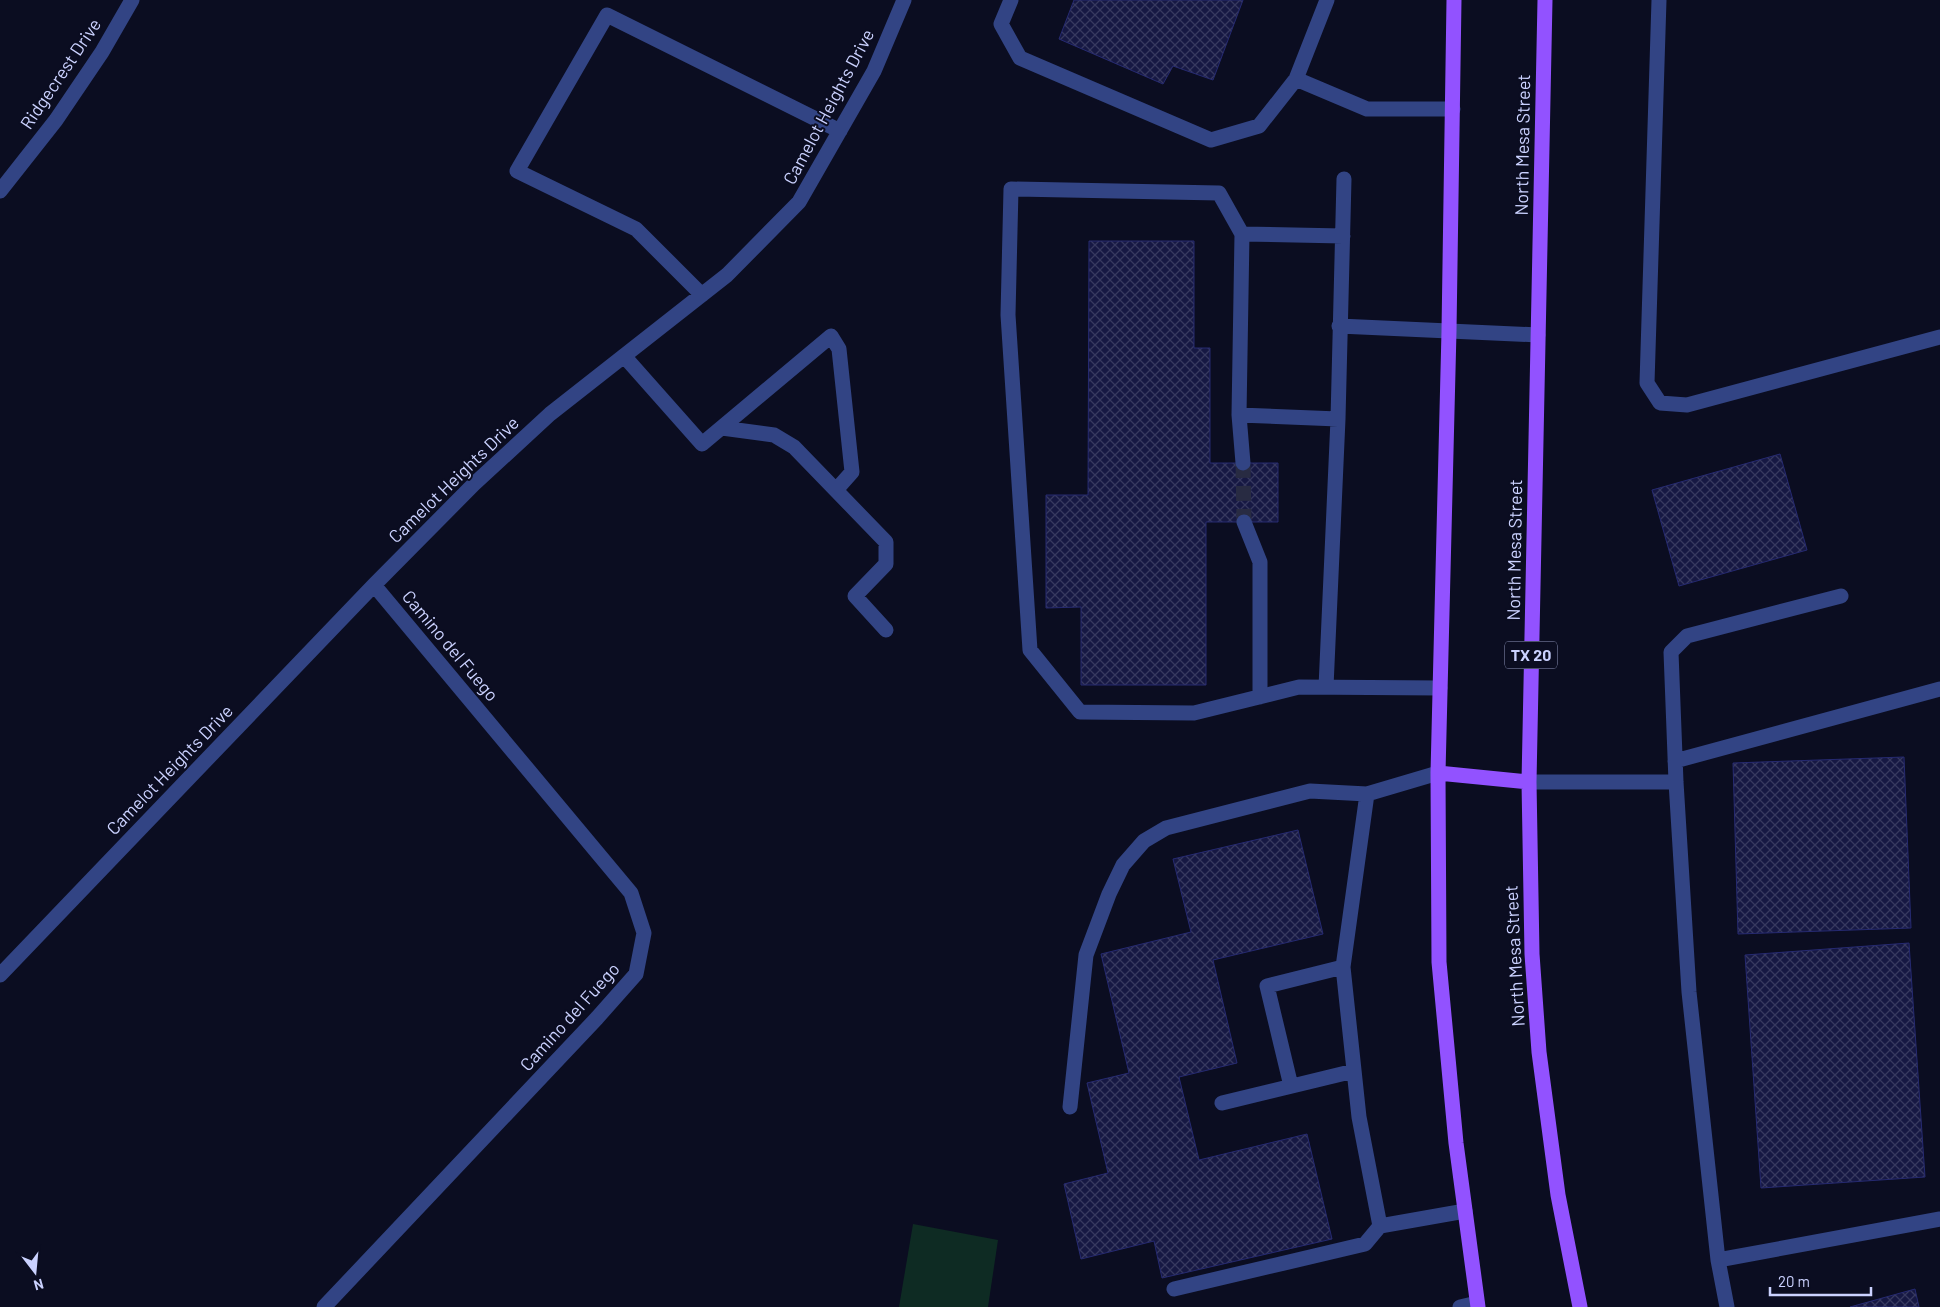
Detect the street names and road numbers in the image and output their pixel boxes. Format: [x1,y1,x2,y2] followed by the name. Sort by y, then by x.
[15,14,105,133] street label: Ridgecrest Drive
[778,25,878,188] street label: Camelot Heights Drive
[1510,74,1534,216] street label: North Mesa Street
[384,411,523,547] street label: Camelot Heights Drive
[1502,479,1526,621] street label: North Mesa Street
[398,585,504,705] street label: Camino del Fuego
[1505,642,1557,668] road number: TX 20
[101,700,237,839] street label: Camelot Heights Drive
[1499,885,1529,1027] street label: North Mesa Street
[515,958,624,1075] street label: Camino del Fuego

